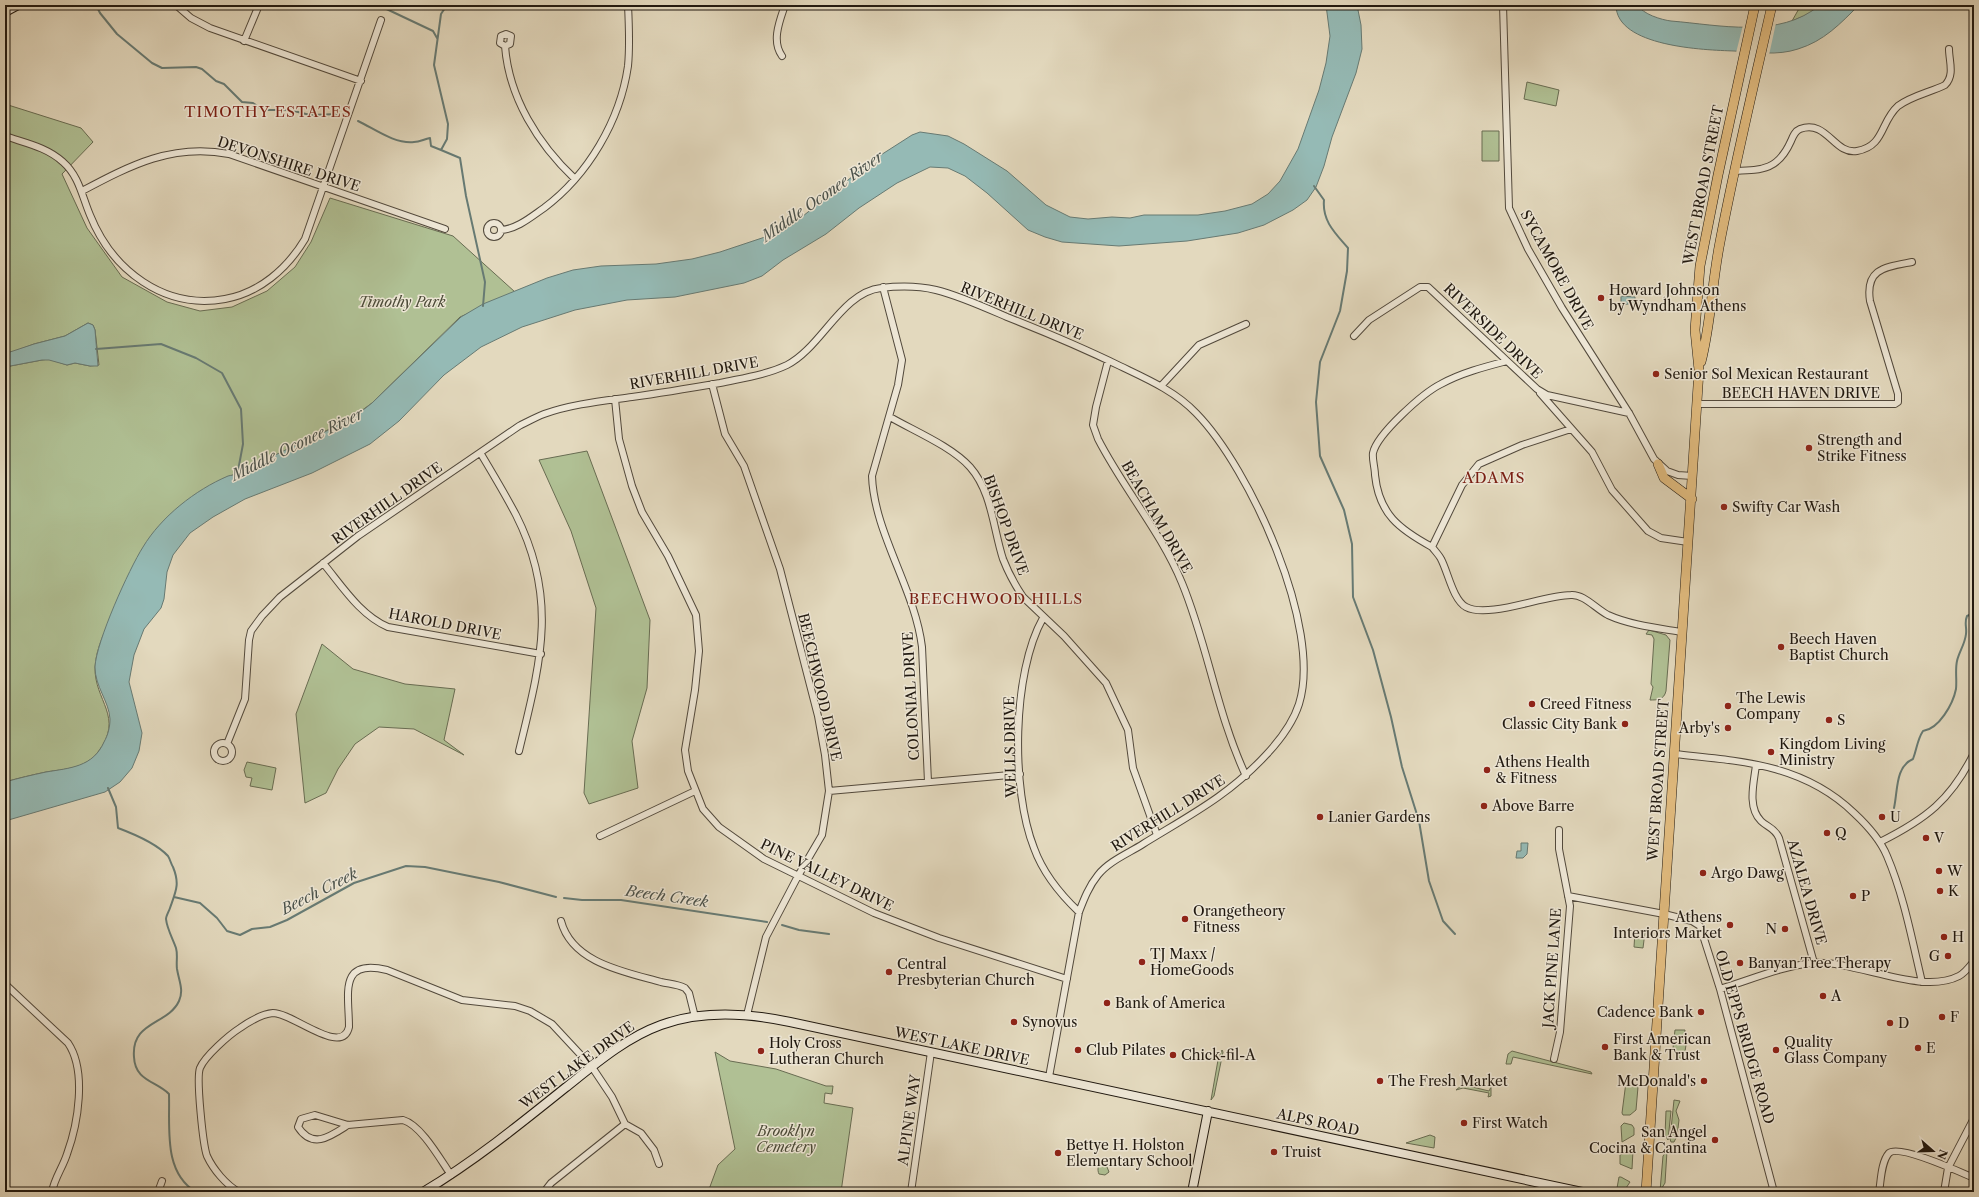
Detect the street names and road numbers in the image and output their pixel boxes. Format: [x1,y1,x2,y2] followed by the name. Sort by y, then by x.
[1678,103,1727,267] street label: WEST BROAD STREET
[215,132,363,196] street label: DEVONSHIRE DRIVE
[1517,207,1597,333] street label: SYCAMORE DRIVE
[958,278,1086,344] street label: RIVERHILL DRIVE
[1440,279,1546,383] street label: RIVERSIDE DRIVE
[628,353,760,393] street label: RIVERHILL DRIVE
[1722,384,1880,402] street label: BEECH HAVEN DRIVE
[328,458,446,548] street label: RIVERHILL DRIVE
[1118,458,1196,576] street label: BEACHAM DRIVE
[979,472,1033,578] street label: BISHOP DRIVE
[387,604,503,644] street label: HAROLD DRIVE
[794,611,846,763] street label: BEECHWOOD DRIVE
[899,631,923,761] street label: COLONIAL DRIVE
[1000,696,1020,799] street label: WELLS DRIVE
[1643,698,1673,863] street label: WEST BROAD STREET
[1108,771,1228,855] street label: RIVERHILL DRIVE
[758,835,896,915] street label: PINE VALLEY DRIVE
[1783,836,1831,947] street label: AZALEA DRIVE
[1539,907,1565,1031] street label: JACK PINE LANE
[1712,948,1778,1126] street label: OLD EPPS BRIDGE ROAD
[515,1017,638,1113] street label: WEST LAKE DRIVE
[892,1023,1031,1069] street label: WEST LAKE DRIVE
[894,1072,924,1168] street label: ALPINE WAY
[1274,1104,1361,1140] street label: ALPS ROAD

